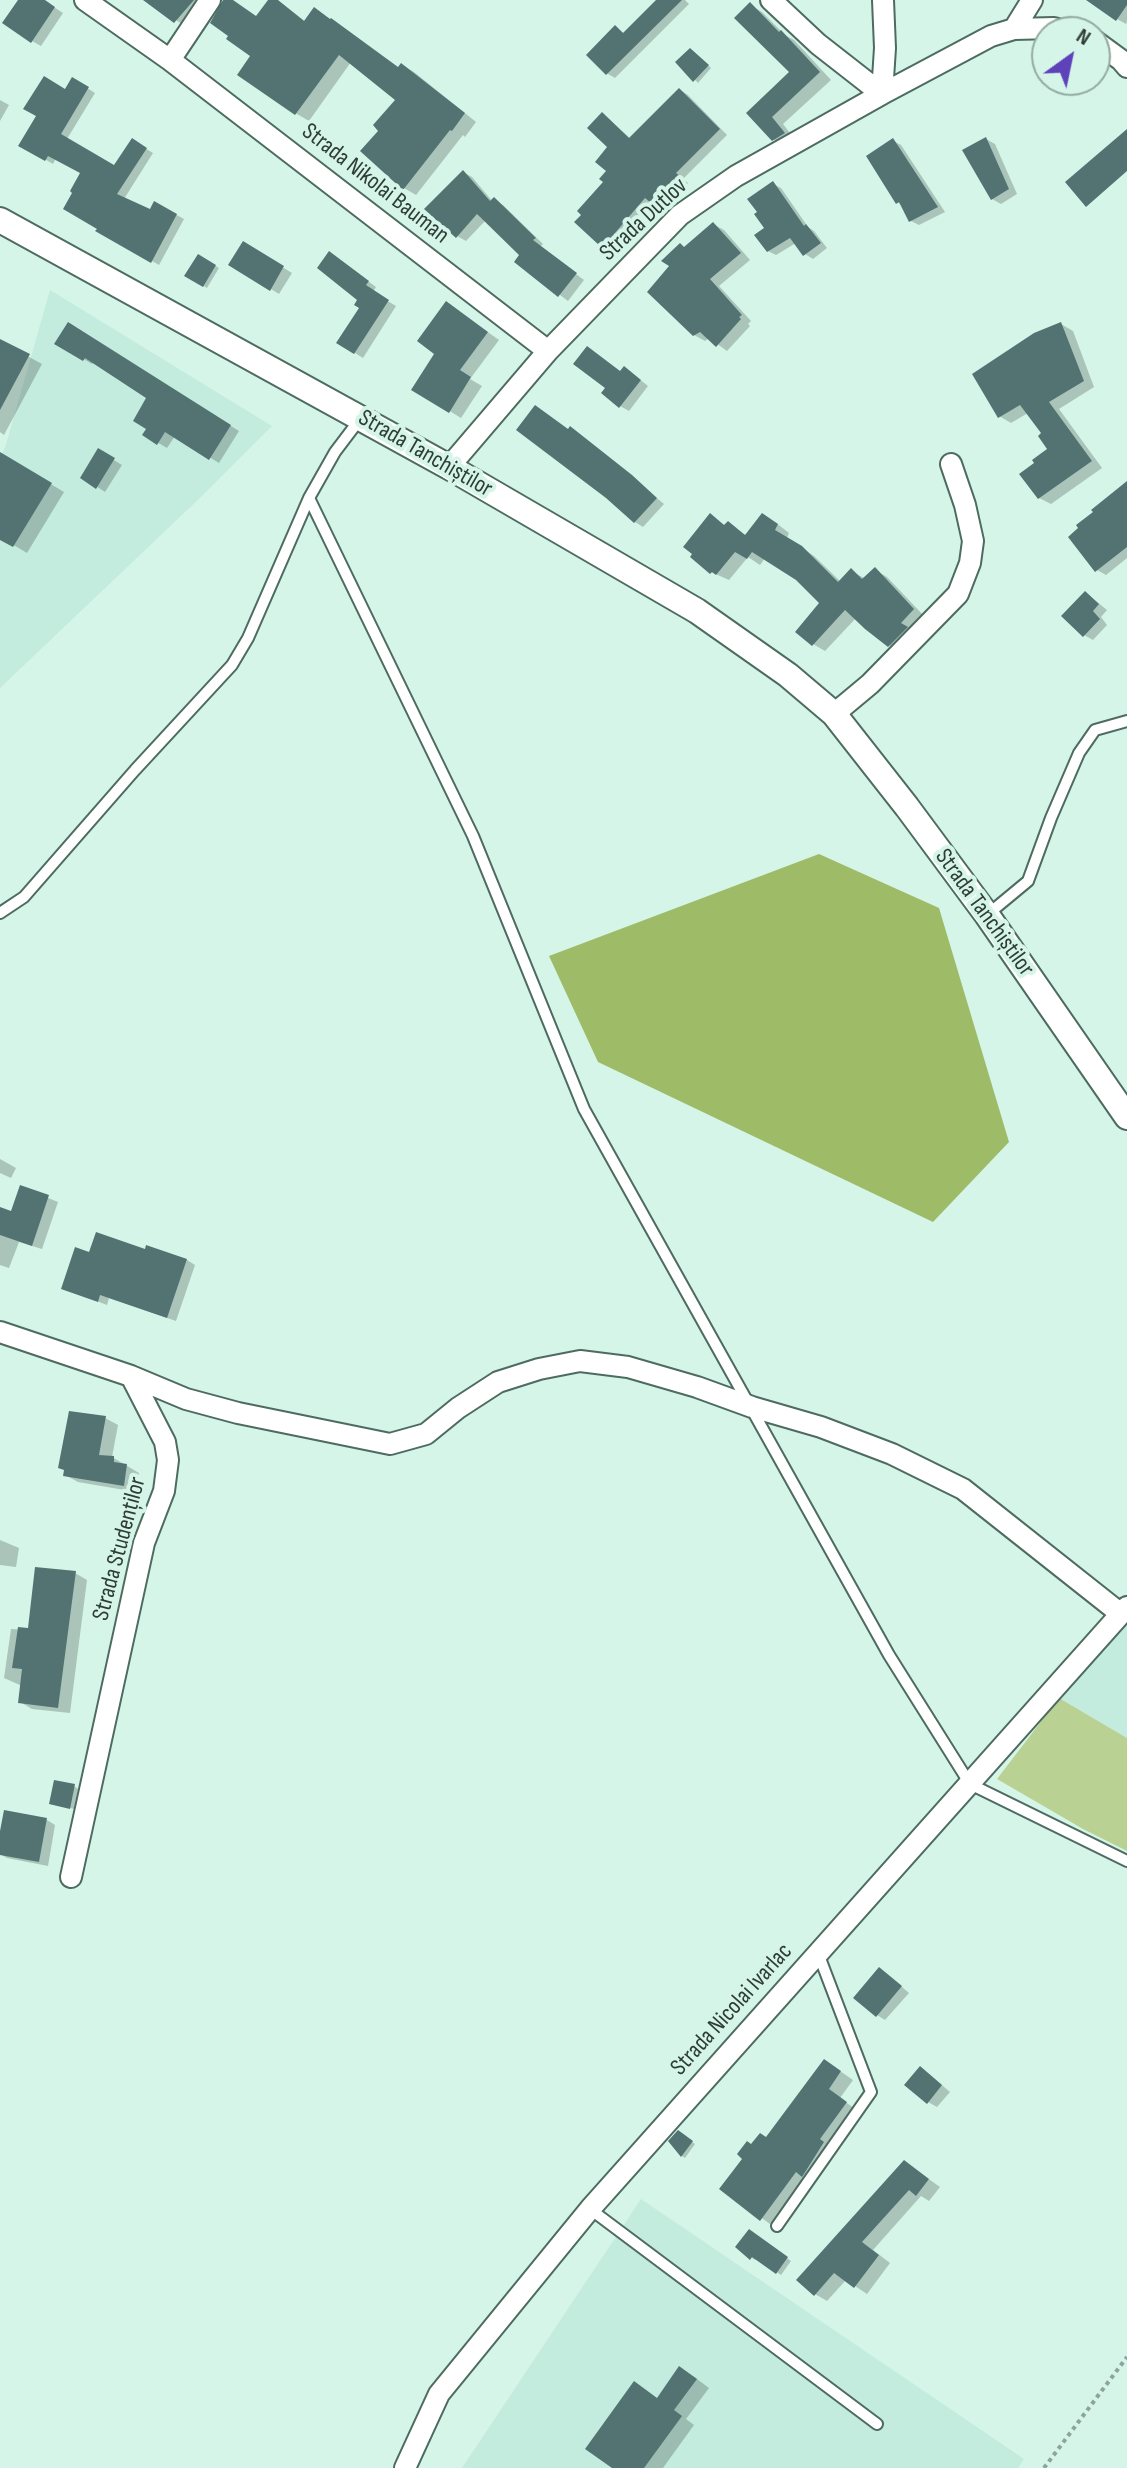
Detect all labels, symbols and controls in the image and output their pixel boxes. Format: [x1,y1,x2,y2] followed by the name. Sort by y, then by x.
[1031,16,1111,96] north arrow
[1071,23,1096,52] text: N
[296,118,454,250] street label: Strada Nikolai Bauman
[594,172,694,268] street label: Strada Dutlov
[353,404,497,504] street label: Strada Tanchiștilor
[928,844,1040,982] street label: Strada Tanchiștilor
[87,1474,153,1624] street label: Strada Studenților
[665,1938,799,2082] street label: Strada Nicolai Ivarlac

